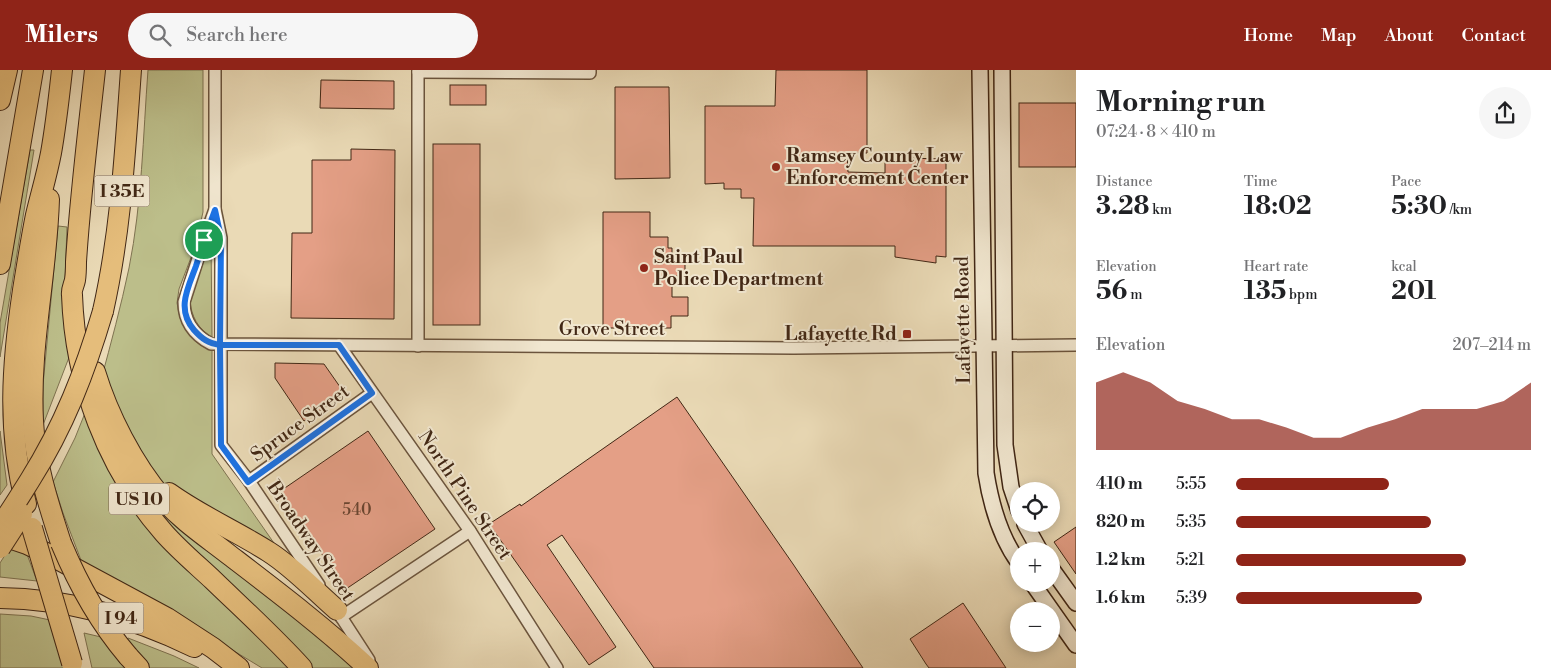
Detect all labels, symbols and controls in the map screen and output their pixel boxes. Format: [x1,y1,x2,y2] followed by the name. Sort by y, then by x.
[128,13,478,58] search box
[25,20,98,50] text: Milers
[146,21,174,49] icon: search
[186,23,288,47] text: Search here
[1244,24,1293,47] text: Home
[1321,24,1357,47] text: Map
[1385,24,1434,47] text: About
[1462,24,1526,47] text: Contact
[1096,85,1265,120] text: Morning run
[1479,87,1531,139] button: share
[1096,122,1216,142] text: 07:24 · 8 × 410 m
[786,144,969,190] place label: Ramsey County Law Enforcement Center
[770,161,782,173] marker: Ramsey County Law Enforcement Center
[1096,173,1153,191] text: Distance
[1244,173,1277,191] text: Time
[1391,173,1421,191] text: Pace
[94,175,150,206] road number: I 35E
[1096,191,1149,222] text: 3.28
[1244,191,1312,222] text: 18:02
[1391,191,1447,222] text: 5:30
[1149,201,1172,219] text: km
[1447,201,1472,219] text: /km
[183,219,225,261] pin
[190,226,218,254] icon: arrive
[654,245,823,291] place label: Saint Paul Police Department
[950,256,976,384] street label: Lafayette Road
[1096,258,1157,276] text: Elevation
[1244,258,1308,276] text: Heart rate
[1391,258,1417,276] text: kcal
[638,262,650,274] marker: Saint Paul Police Department
[1096,276,1127,307] text: 56
[1244,276,1286,307] text: 135
[1391,276,1436,307] text: 201
[1127,286,1142,304] text: m
[1286,286,1317,304] text: bpm
[559,317,666,341] street label: Grove Street
[785,322,897,346] place label: Lafayette Rd
[901,328,913,340] marker: Lafayette Rd
[1096,335,1165,355] text: Elevation
[1452,335,1531,355] text: 207–214 m
[246,379,354,467] street label: Spruce Street
[413,426,517,565] street label: North Pine Street
[1096,474,1142,494] text: 410 m
[1176,474,1206,494] text: 5:55
[261,475,360,606] street label: Broadway Street
[1010,482,1060,652] map controls
[1010,482,1060,532] button: locate
[109,484,169,514] road number: US 10
[342,500,372,520] house number: 540
[1096,512,1145,532] text: 820 m
[1176,512,1206,532] text: 5:35
[1010,542,1060,592] button: +
[1096,550,1145,570] text: 1.2 km
[1176,550,1205,570] text: 5:21
[1096,588,1145,608] text: 1.6 km
[1176,588,1207,608] text: 5:39
[98,602,144,634] road number: I 94
[1010,602,1060,652] button: −

